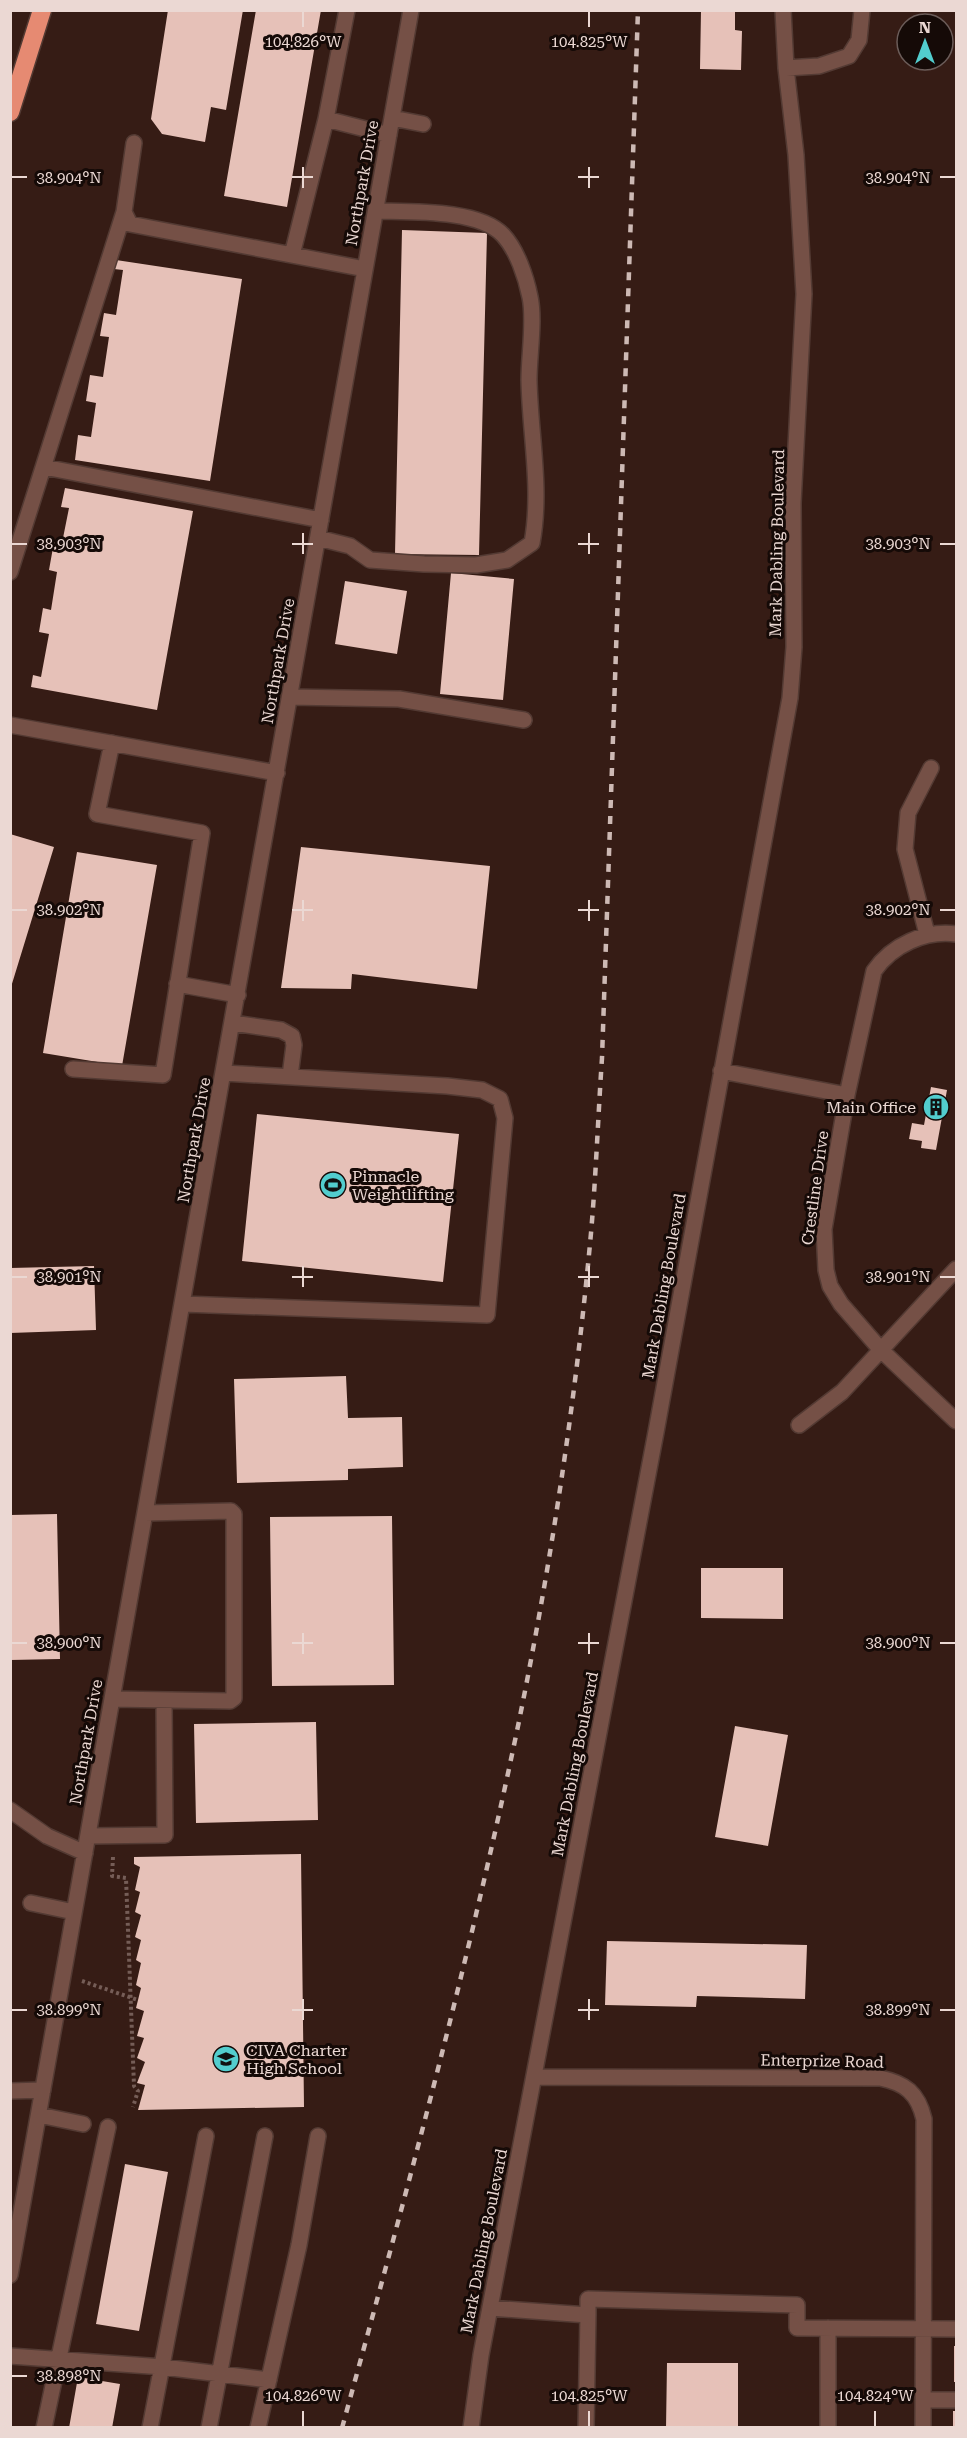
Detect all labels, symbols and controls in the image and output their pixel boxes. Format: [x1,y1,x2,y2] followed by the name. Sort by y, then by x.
[895,12,955,72] north arrow
[919,18,931,37] text: N
[265,33,342,51] text: 104.826°W
[551,33,628,51] text: 104.825°W
[342,119,382,247] street label: Northpark Drive
[36,169,102,187] text: 38.904°N
[865,169,931,187] text: 38.904°N
[766,449,788,637] street label: Mark Dabling Boulevard
[36,535,102,553] text: 38.903°N
[865,535,931,553] text: 38.903°N
[258,597,298,725] street label: Northpark Drive
[36,901,102,919] text: 38.902°N
[865,901,931,919] text: 38.902°N
[174,1076,214,1204] street label: Northpark Drive
[921,1092,951,1122] building icon: Main Office
[826,1098,916,1117] place label: Main Office
[798,1129,832,1246] street label: Crestline Drive
[352,1167,455,1204] place label: Pinnacle Weightlifting
[318,1170,348,1200] sports icon: Pinnacle Weightlifting
[638,1192,690,1380] street label: Mark Dabling Boulevard
[36,1268,102,1286] text: 38.901°N
[865,1268,931,1286] text: 38.901°N
[36,1634,102,1652] text: 38.900°N
[865,1634,931,1652] text: 38.900°N
[548,1670,602,1858] street label: Mark Dabling Boulevard
[66,1678,106,1806] street label: Northpark Drive
[36,2001,102,2019] text: 38.899°N
[865,2001,931,2019] text: 38.899°N
[246,2041,348,2078] place label: CIVA Charter High School
[211,2044,241,2074] school or university icon: CIVA Charter High School
[760,2050,884,2072] street label: Enterprize Road
[457,2147,511,2335] street label: Mark Dabling Boulevard
[36,2367,102,2385] text: 38.898°N
[265,2387,342,2405] text: 104.826°W
[551,2387,628,2405] text: 104.825°W
[837,2387,914,2405] text: 104.824°W

